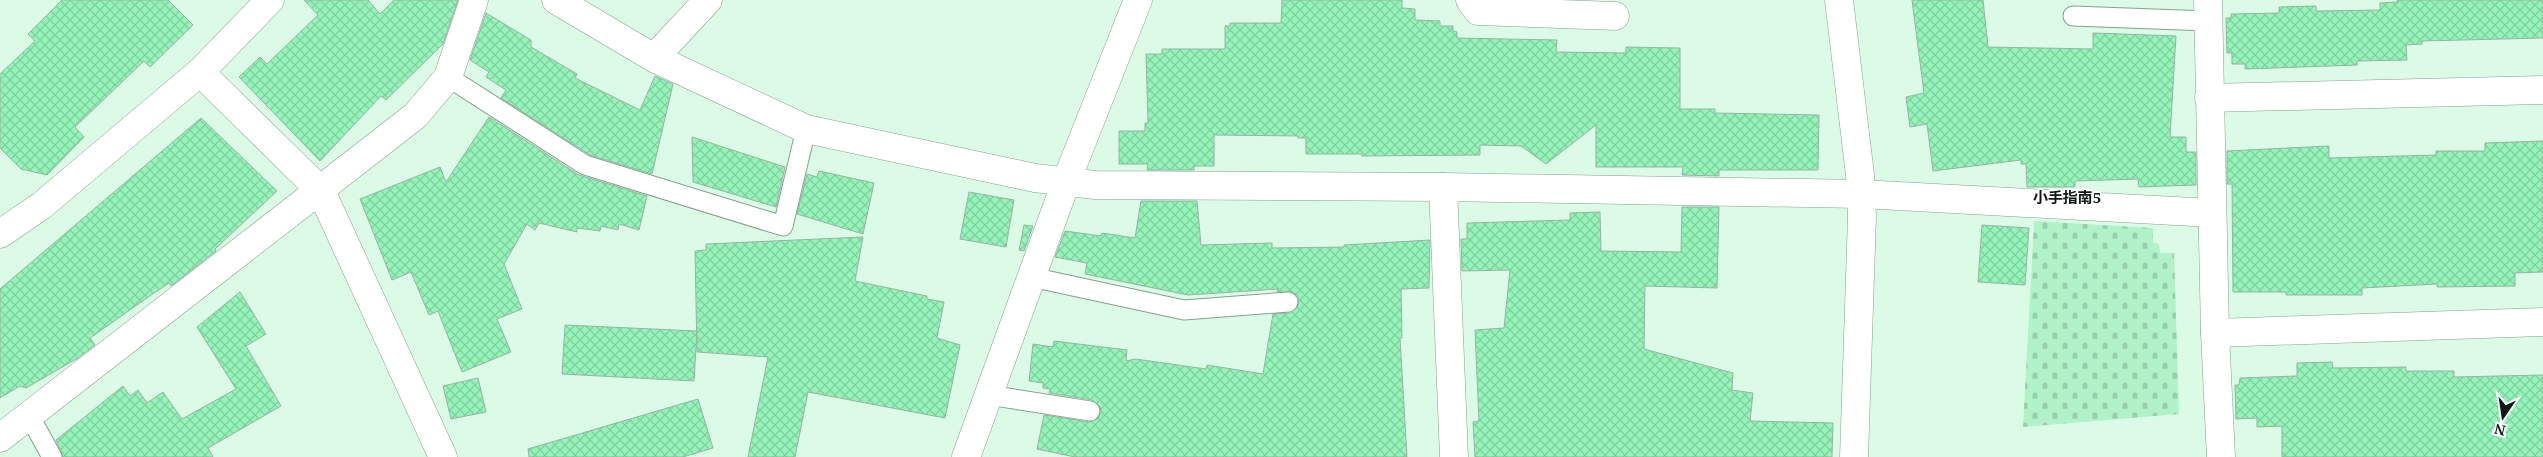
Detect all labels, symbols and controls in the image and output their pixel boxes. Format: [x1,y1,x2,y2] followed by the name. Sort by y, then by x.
[2033,187,2101,207] district label: 小手指南5
[2478,392,2528,442] north arrow
[2492,420,2507,441] text: N

